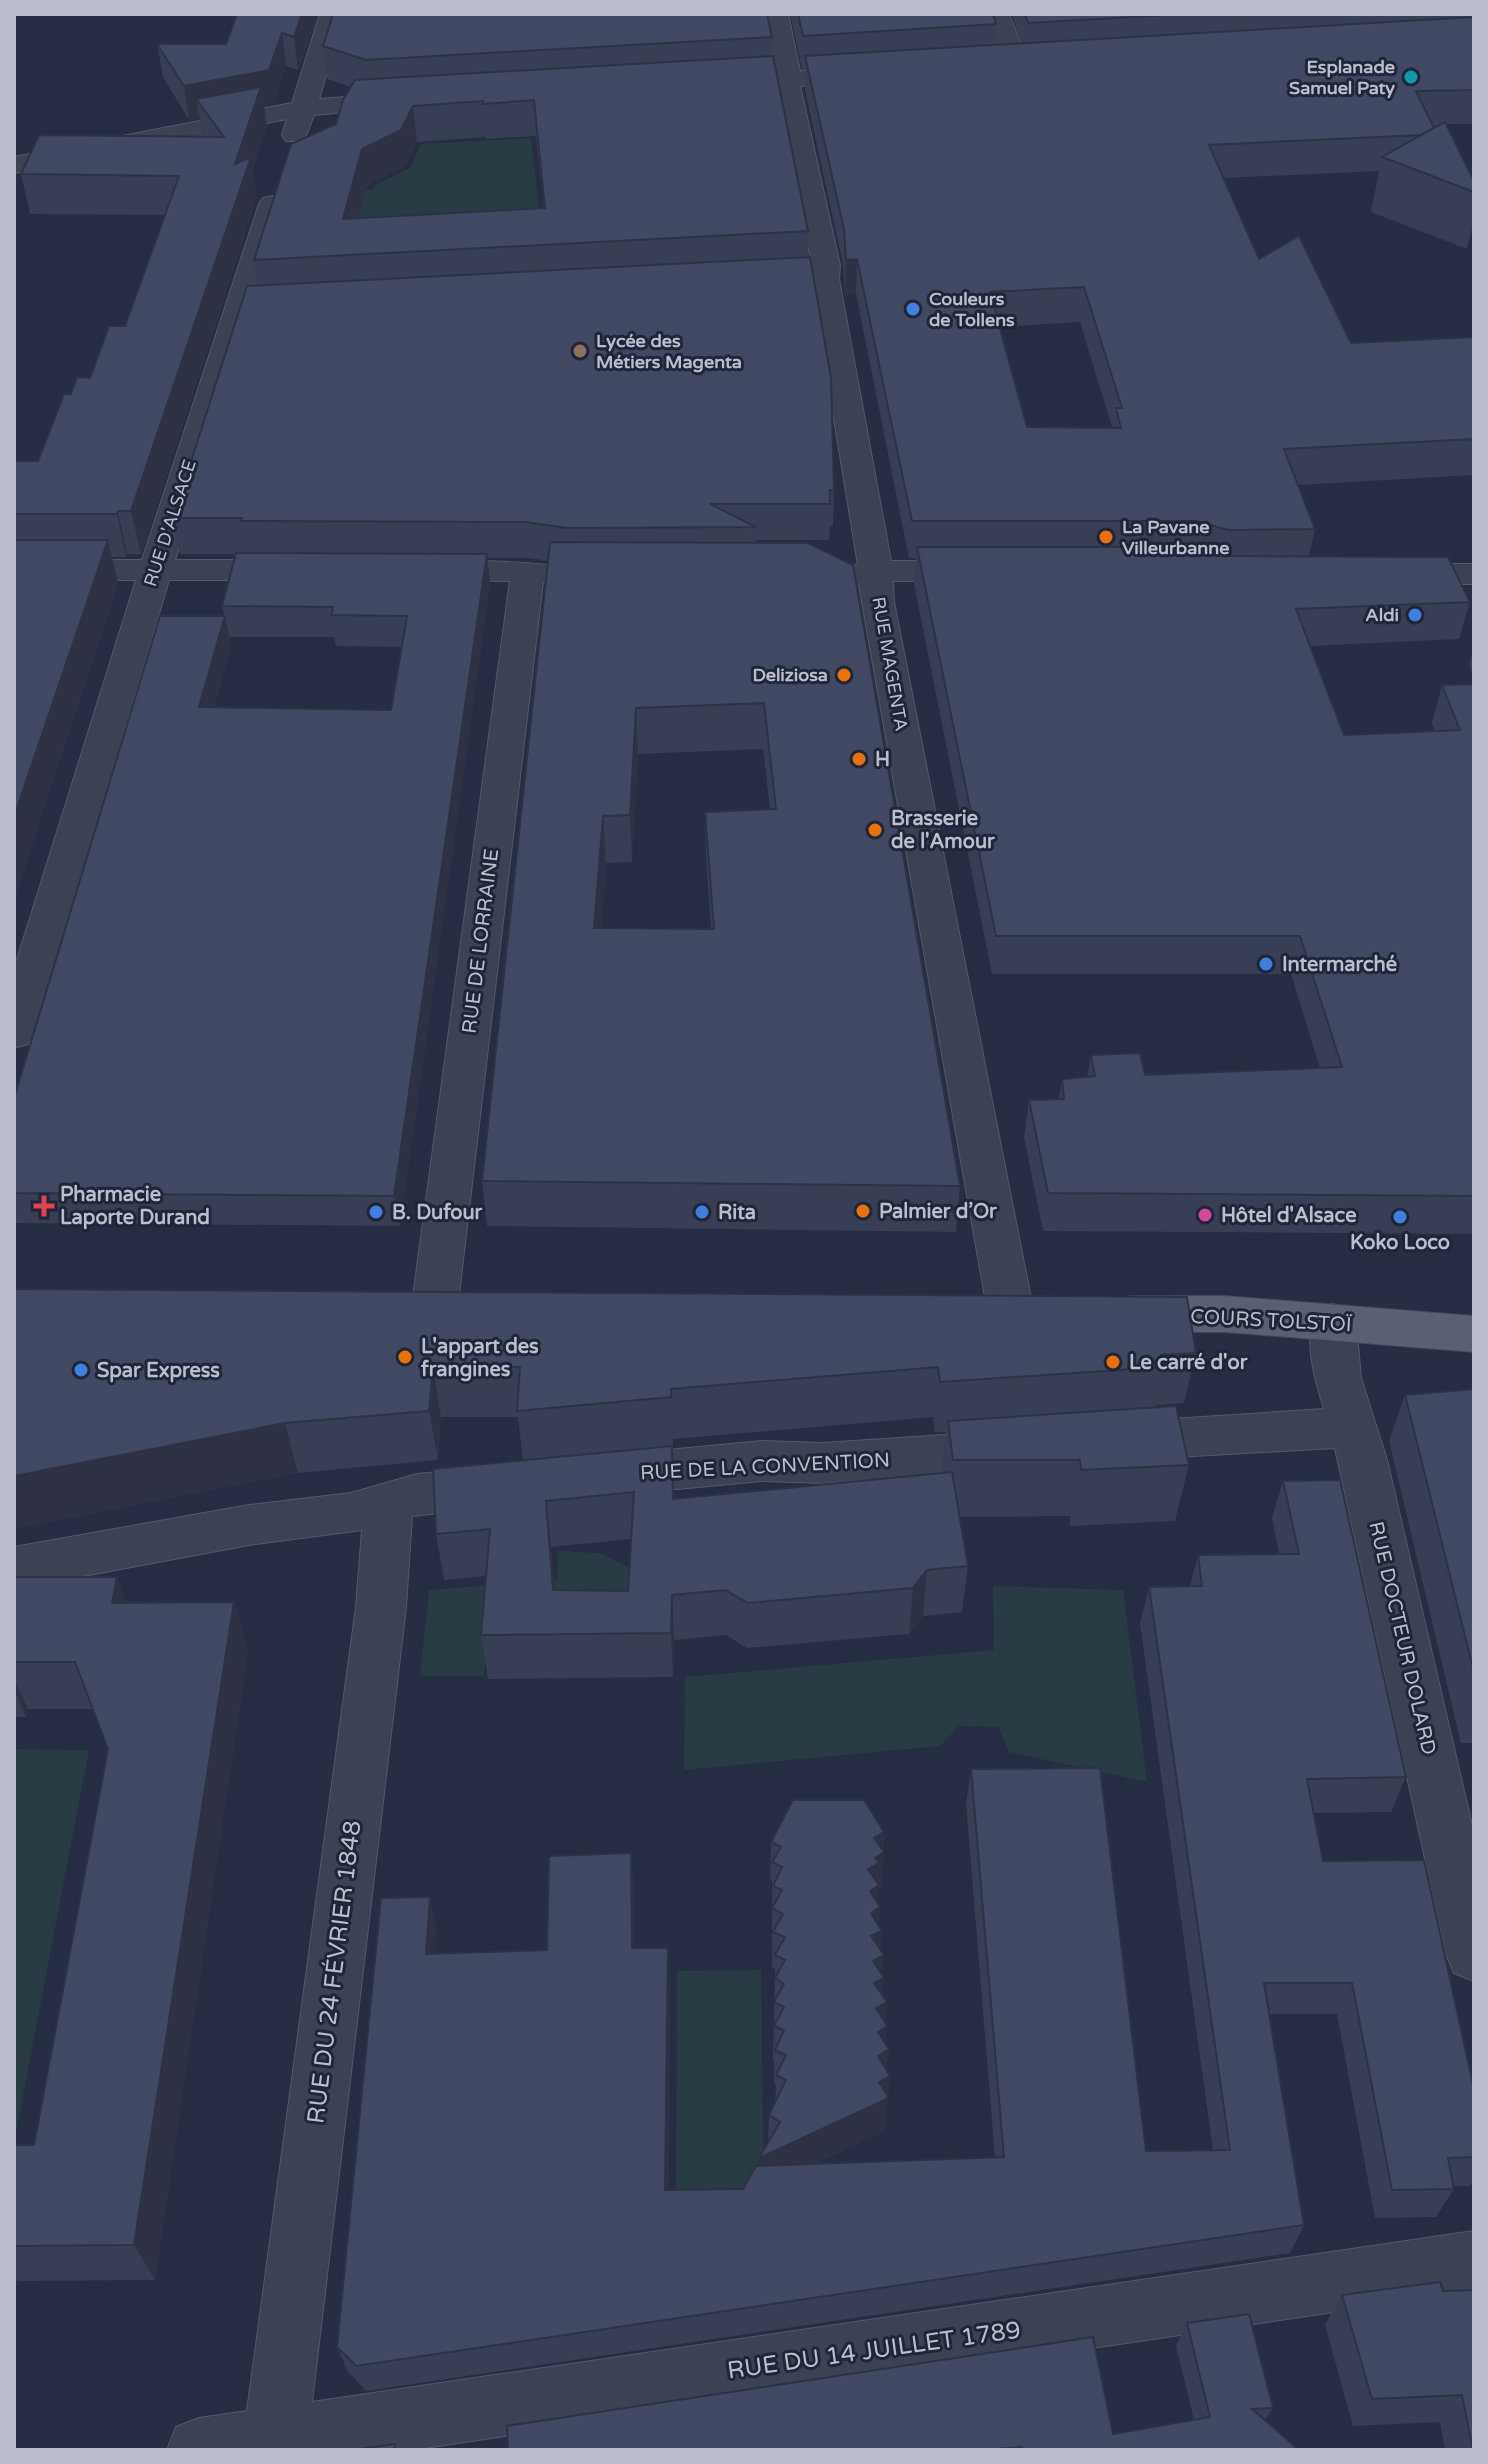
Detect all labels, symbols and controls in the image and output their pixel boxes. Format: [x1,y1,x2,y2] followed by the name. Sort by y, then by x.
[1289,56,1395,99] place label: Esplanade Samuel Paty
[1402,68,1420,86] marker: Esplanade Samuel Paty
[929,288,1015,331] place label: Couleurs de Tollens
[904,300,922,318] marker: Couleurs de Tollens
[596,330,742,373] place label: Lycée des Métiers Magenta
[571,342,589,360] marker: Lycée des Métiers Magenta
[139,457,201,589] street label: RUE D'ALSACE
[1122,516,1229,559] place label: La Pavane Villeurbanne
[1097,528,1115,546] marker: La Pavane Villeurbanne
[867,595,913,733] street label: RUE MAGENTA
[1365,604,1399,626] place label: Aldi
[1406,606,1424,624] marker: Aldi
[753,664,828,686] place label: Deliziosa
[835,666,853,684] marker: Deliziosa
[875,748,890,772] place label: H
[850,750,868,768] marker: H
[891,807,995,854] place label: Brasserie de l'Amour
[866,821,884,839] marker: Brasserie de l'Amour
[458,847,504,1035] street label: RUE DE LORRAINE
[1282,953,1397,977] place label: Intermarché
[1257,955,1275,973] marker: Intermarché
[60,1183,210,1230] place label: Pharmacie Laporte Durand
[35,1197,53,1215] marker: Pharmacie Laporte Durand
[879,1200,997,1224] place label: Palmier d’Or
[392,1201,483,1225] place label: B. Dufour
[718,1201,756,1225] place label: Rita
[854,1202,872,1220] marker: Palmier d’Or
[367,1203,385,1221] marker: B. Dufour
[693,1203,711,1221] marker: Rita
[1221,1204,1356,1228] place label: Hôtel d'Alsace
[1196,1206,1214,1224] marker: Hôtel d'Alsace
[1391,1208,1409,1226] marker: Koko Loco
[1350,1231,1450,1255] place label: Koko Loco
[1190,1305,1352,1337] street label: COURS TOLSTOÏ
[421,1335,539,1382] place label: L'appart des frangines
[396,1348,414,1366] marker: L'appart des frangines
[1129,1351,1248,1375] place label: Le carré d'or
[1104,1353,1122,1371] marker: Le carré d'or
[97,1359,220,1383] place label: Spar Express
[72,1361,90,1379] marker: Spar Express
[639,1448,891,1486] street label: RUE DE LA CONVENTION
[1363,1519,1441,1757] street label: RUE DOCTEUR DOLARD
[301,1819,367,2125] street label: RUE DU 24 FÉVRIER 1848
[725,2316,1023,2385] street label: RUE DU 14 JUILLET 1789

